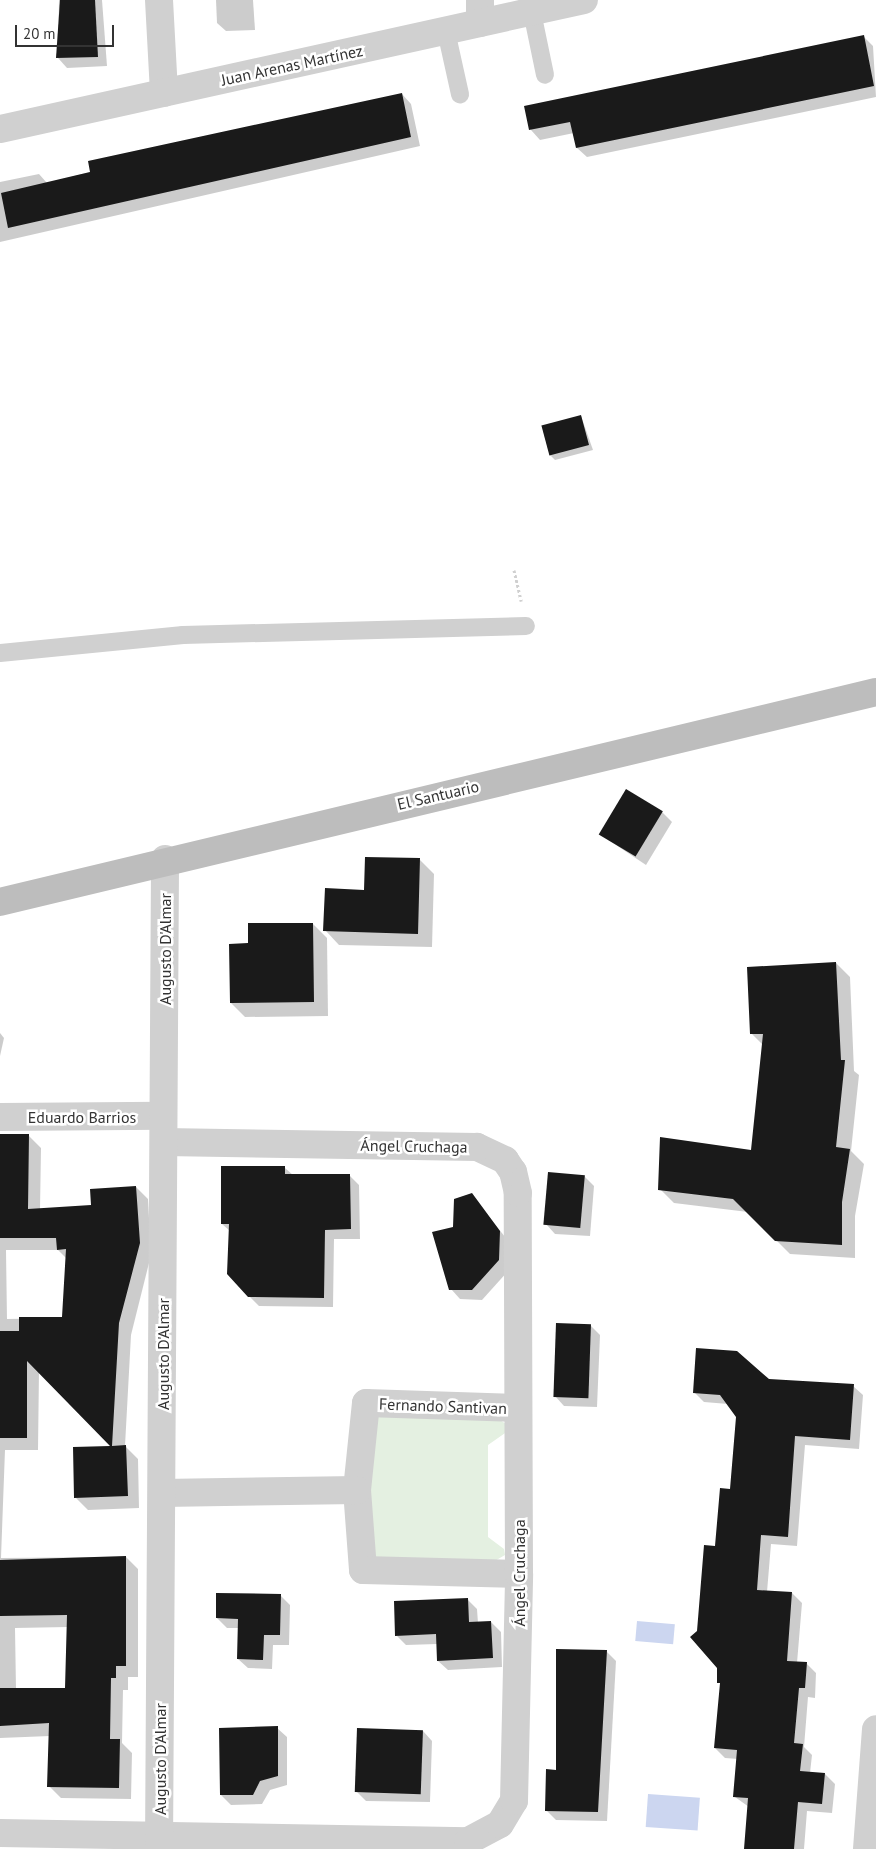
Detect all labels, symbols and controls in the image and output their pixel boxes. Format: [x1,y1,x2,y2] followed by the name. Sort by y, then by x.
[18,15,116,47] scale bar
[23,24,56,43] text: 20 m
[219,41,365,89] street label: Juan Arenas Martínez
[395,776,481,814] street label: El Santuario
[155,893,175,1005] street label: Augusto D'Almar
[28,1107,136,1127] street label: Eduardo Barrios
[360,1135,468,1157] street label: Ángel Cruchaga
[153,1298,173,1410] street label: Augusto D'Almar
[379,1394,507,1418] street label: Fernando Santivan
[509,1519,529,1627] street label: Ángel Cruchaga
[150,1703,170,1815] street label: Augusto D'Almar

